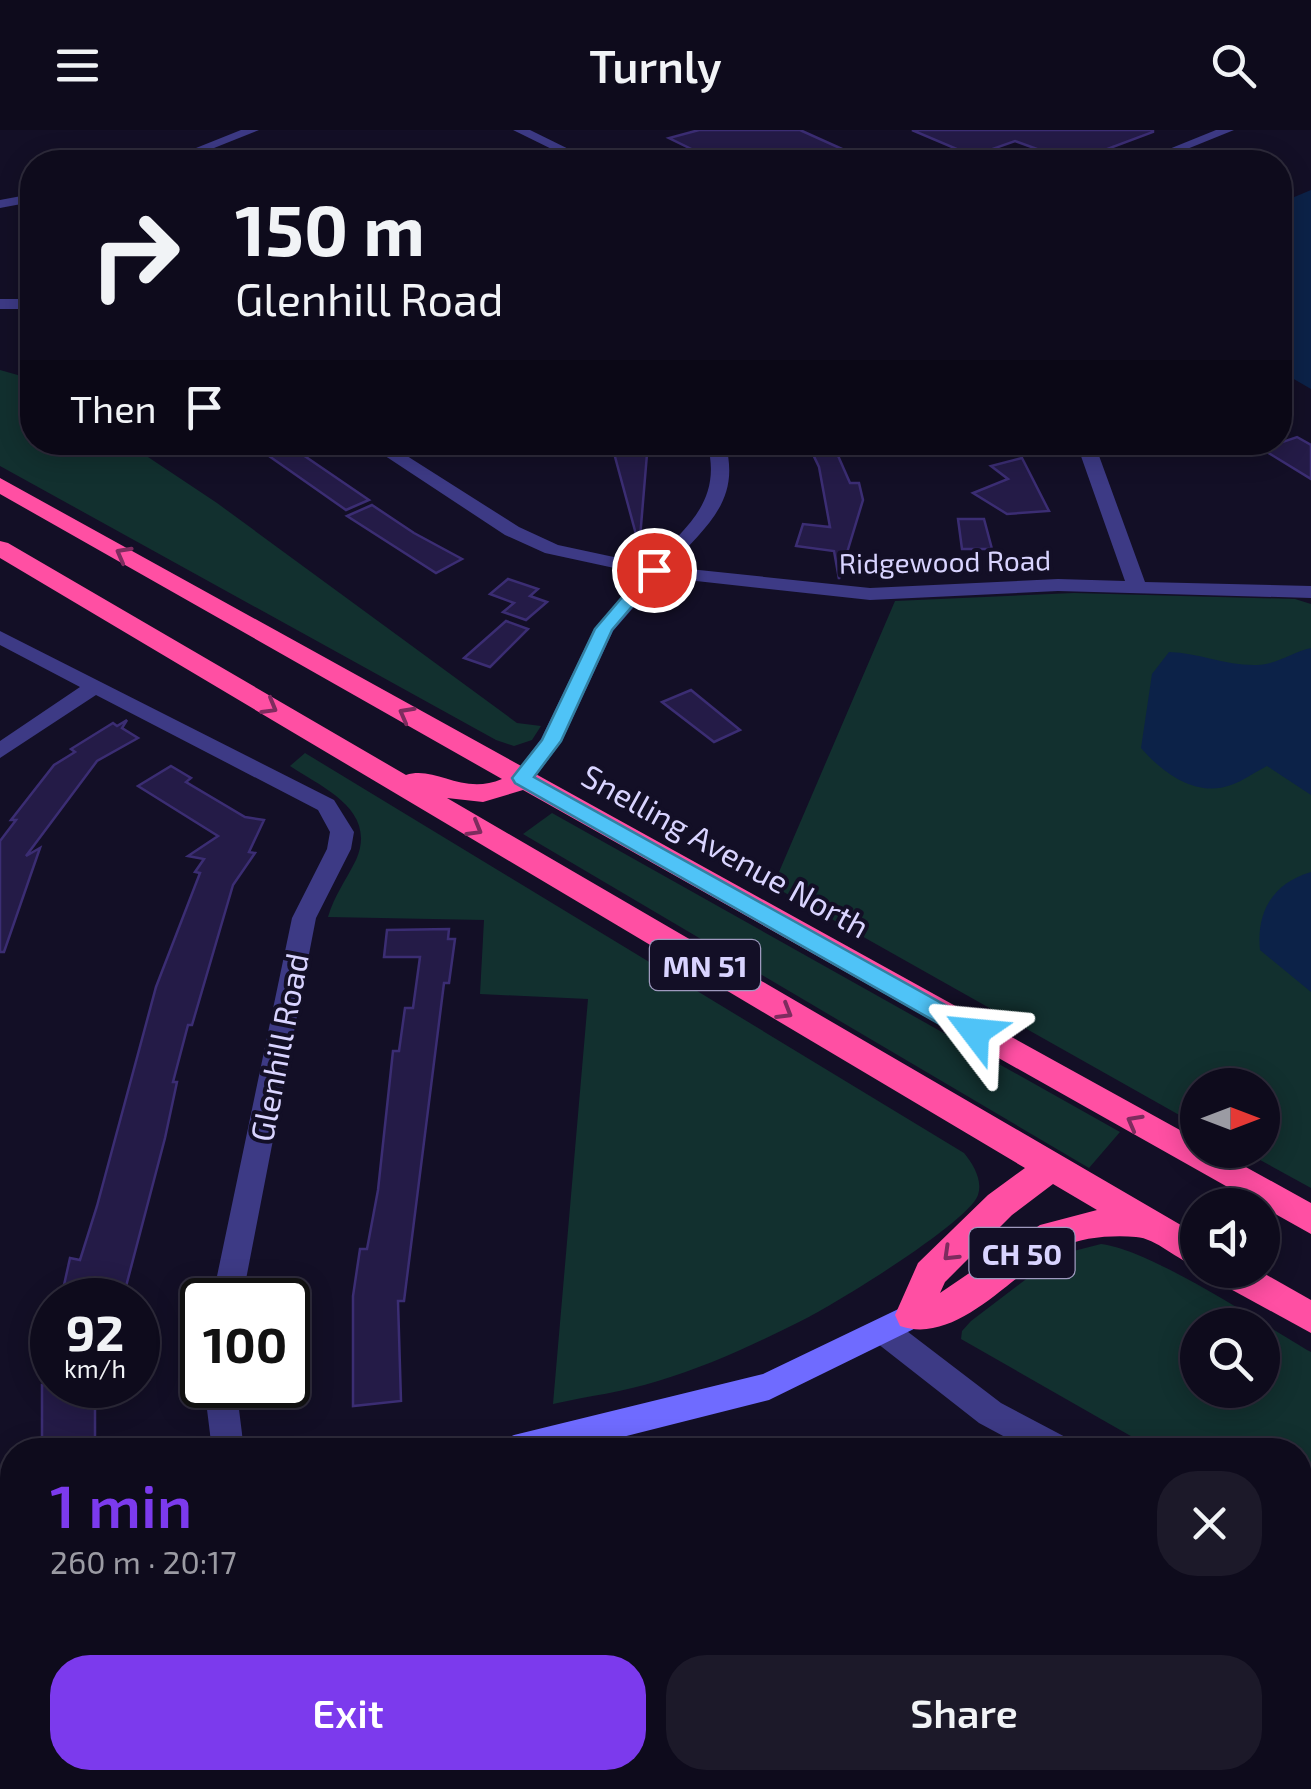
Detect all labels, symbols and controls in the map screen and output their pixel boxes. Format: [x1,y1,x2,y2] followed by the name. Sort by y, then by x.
[50,38,105,93] icon: menu
[589,38,722,92] text: Turnly
[1206,38,1261,93] icon: search
[235,186,425,270] text: 150 m
[70,190,200,320] icon: right
[235,271,504,325] text: Glenhill Road
[177,380,232,435] icon: arrive
[70,385,157,431] text: Then
[612,528,697,613] pin
[839,542,1051,580] street label: Ridgewood Road
[627,543,682,598] icon: arrive
[116,546,134,566] one-way arrow
[259,695,277,714] one-way arrow
[399,706,417,726] one-way arrow
[576,755,876,945] street label: Snelling Avenue North
[464,817,482,836] one-way arrow
[650,940,760,990] road number: MN 51
[241,950,315,1144] street label: Glenhill Road
[923,980,1027,1084] position arrow
[774,1000,792,1019] one-way arrow
[1180,1068,1280,1168] north arrow
[1180,1068,1280,1408] map controls
[1127,1114,1145,1134] one-way arrow
[1180,1188,1280,1288] button: sound
[970,1228,1074,1278] road number: CH 50
[943,1243,961,1261] one-way arrow
[180,1278,310,1408] speed limit sign: 100
[66,1301,124,1361] text: 92
[1180,1308,1280,1408] button: search
[64,1353,126,1383] text: km/h
[50,1468,192,1540] text: 1 min
[1157,1471,1262,1576] button: close
[50,1542,237,1580] text: 260 m · 20:17
[50,1655,646,1770] button: Exit
[666,1655,1262,1770] button: Share

